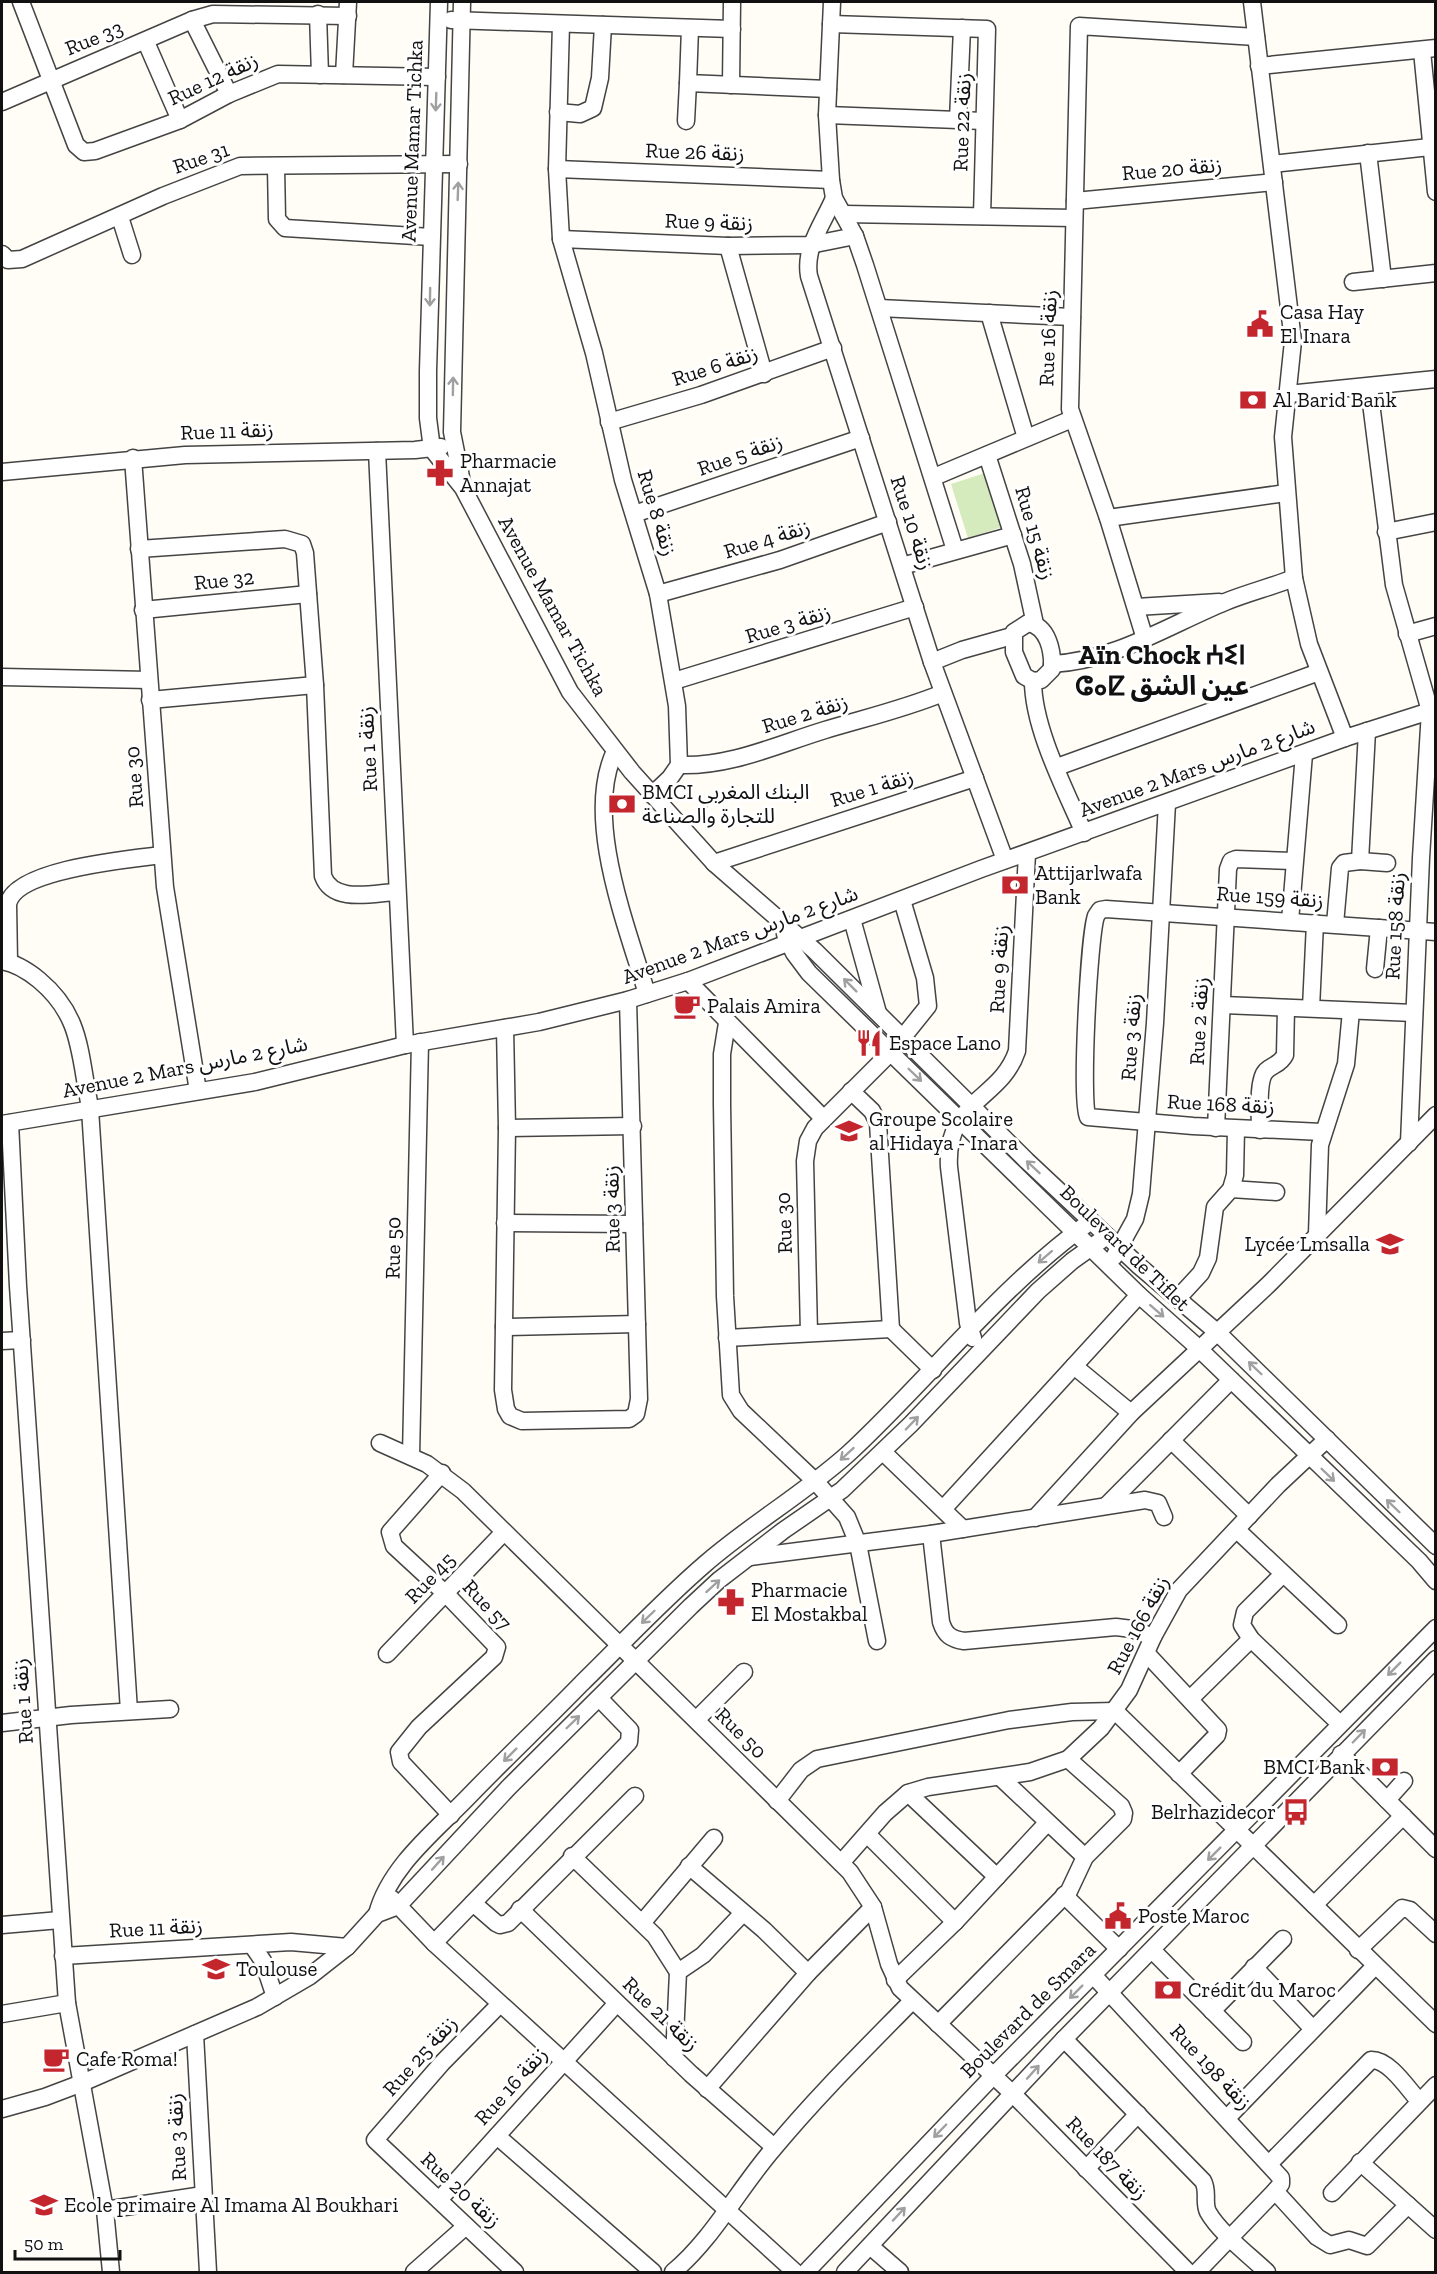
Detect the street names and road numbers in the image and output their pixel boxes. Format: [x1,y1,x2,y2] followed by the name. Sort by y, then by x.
[61,15,126,60] street label: Rue 33
[395,39,428,243] street label: Avenue Mamar Tichka
[164,47,262,110] street label: Rue 12 زنقة
[947,72,976,172] street label: Rue 22 زنقة
[169,136,232,179] street label: Rue 31
[645,137,745,166] street label: Rue 26 زنقة
[1121,152,1223,185] street label: Rue 20 زنقة
[664,207,754,236] street label: Rue 9 زنقة
[1033,289,1062,387] street label: Rue 16 زنقة
[669,340,761,391] street label: Rue 6 زنقة
[180,416,274,445] street label: Rue 11 زنقة
[694,428,786,481] street label: Rue 5 زنقة
[633,467,682,559] street label: Rue 8 زنقة
[885,473,939,573] street label: Rue 10 زنقة
[1010,483,1061,583] street label: Rue 15 زنقة
[493,511,613,700] street label: Avenue Mamar Tichka
[721,514,813,563] street label: Rue 4 زنقة
[193,564,255,595] street label: Rue 32
[742,599,833,648] street label: Rue 3 زنقة
[759,689,851,738] street label: Rue 2 زنقة
[353,706,382,792] street label: Rue 1 زنقة
[1076,713,1319,825] street label: Avenue 2 Mars شارع 2 مارس
[119,745,148,809] street label: Rue 30
[827,763,916,812] street label: Rue 1 زنقة
[1379,872,1410,980] street label: Rue 158 زنقة
[619,880,862,992] street label: Avenue 2 Mars شارع 2 مارس
[1216,880,1325,913] street label: Rue 159 زنقة
[984,924,1013,1014] street label: Rue 9 زنقة
[1184,976,1213,1066] street label: Rue 2 زنقة
[1115,992,1146,1082] street label: Rue 3 زنقة
[60,1030,310,1105] street label: Avenue 2 Mars شارع 2 مارس
[1166,1088,1276,1119] street label: Rue 168 زنقة
[598,1165,625,1253] street label: Rue 3 زنقة
[1055,1179,1196,1316] street label: Boulevard de Tiflet
[770,1192,797,1254] street label: Rue 30
[379,1217,406,1279] street label: Rue 50
[399,1547,460,1608] street label: Rue 45
[1101,1571,1174,1678] street label: Rue 166 زنقة
[458,1574,517,1635] street label: Rue 57
[7,1657,38,1745] street label: Rue 1 زنقة
[711,1702,772,1763] street label: Rue 50
[109,1913,203,1942] street label: Rue 11 زنقة
[955,1937,1100,2082] street label: Boulevard de Smara
[618,1971,705,2056] street label: Rue 21 زنقة
[377,2010,462,2101] street label: Rue 25 زنقة
[1165,2019,1257,2115] street label: Rue 198 زنقة
[469,2041,552,2130] street label: Rue 16 زنقة
[162,2093,191,2181] street label: Rue 3 زنقة
[1061,2111,1153,2205] street label: Rue 187 زنقة
[416,2146,507,2233] street label: Rue 20 زنقة

